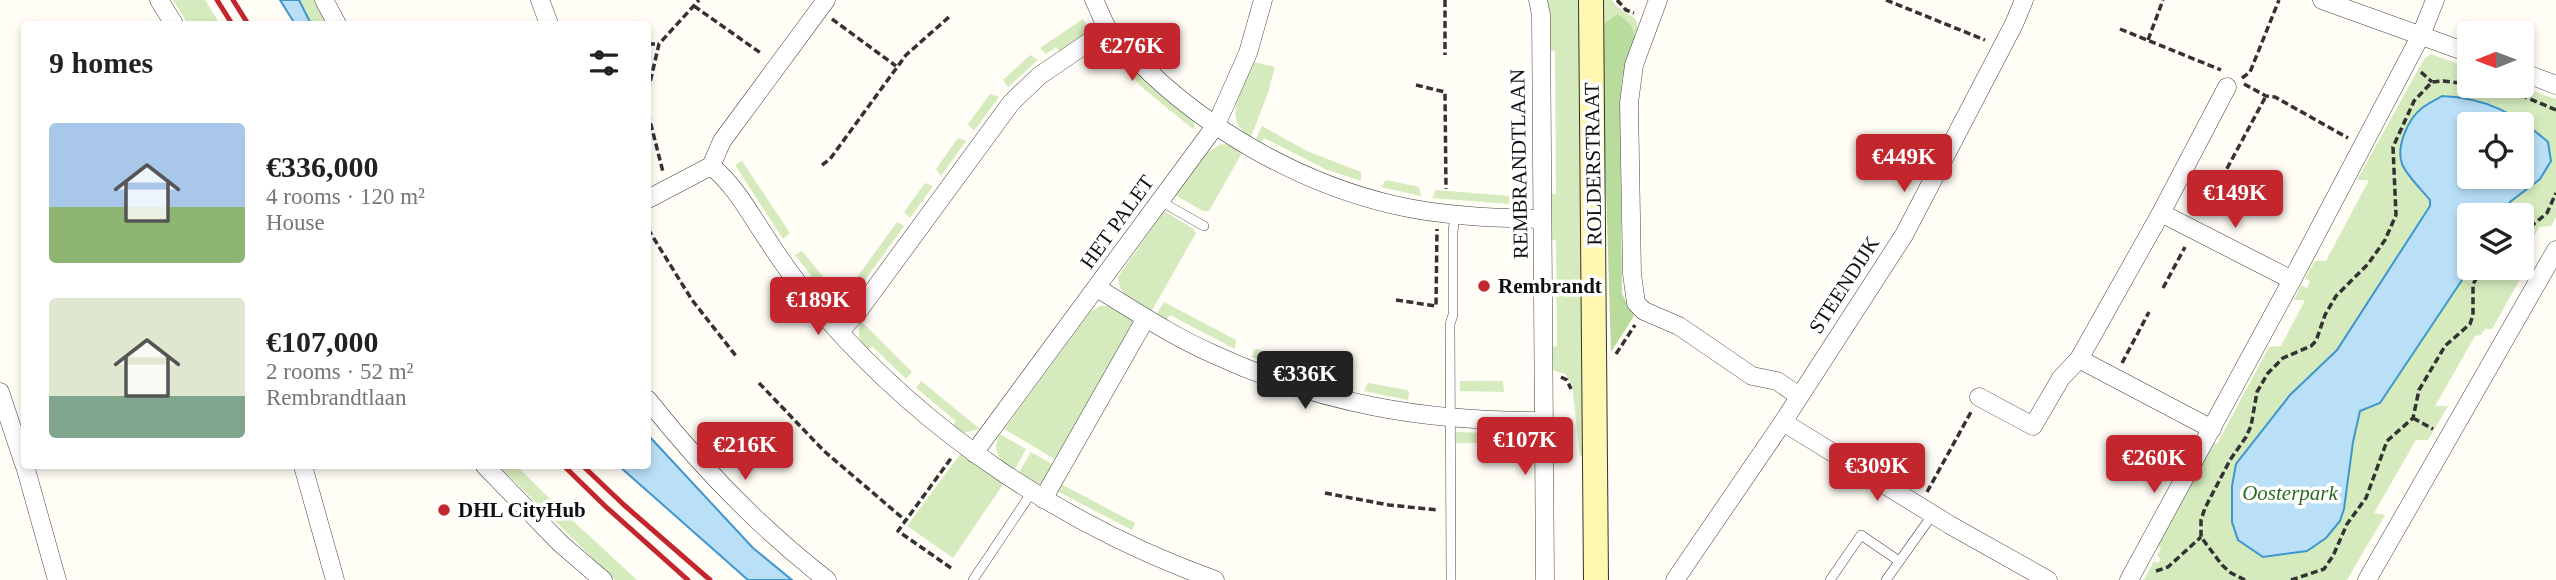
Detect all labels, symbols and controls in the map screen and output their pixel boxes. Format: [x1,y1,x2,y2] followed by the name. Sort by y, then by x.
[2457,21,2534,98] north arrow
[2457,21,2534,280] map controls
[1083,24,1181,83] pin: €276K
[1100,33,1164,58] text: €276K
[585,44,623,82] icon: filters
[49,46,153,79] text: 9 homes
[1505,69,1533,259] street label: REMBRANDTLAAN
[1580,82,1606,246] street label: ROLDERSTRAAT
[2457,112,2534,189] button: locate
[1855,134,1953,194] pin: €449K
[1872,144,1936,169] text: €449K
[266,150,379,183] text: €336,000
[105,151,189,235] icon: home
[2186,170,2284,230] pin: €149K
[1075,171,1159,273] street label: HET PALET
[2203,180,2267,205] text: €149K
[266,184,425,209] text: 4 rooms · 120 m²
[2457,203,2534,280] button: layers
[266,210,325,235] text: House
[1804,232,1884,338] street label: STEENDIJK
[1498,274,1602,298] place label: Rembrandt
[769,278,867,337] pin: €189K
[1476,278,1492,294] marker: Rembrandt
[786,287,850,312] text: €189K
[266,325,379,358] text: €107,000
[105,326,189,410] icon: home
[1256,352,1354,411] pin: €336K
[266,359,413,384] text: 2 rooms · 52 m²
[1273,361,1337,386] text: €336K
[266,385,407,410] text: Rembrandtlaan
[1476,418,1574,477] pin: €107K
[696,422,794,482] pin: €216K
[1493,427,1557,452] text: €107K
[713,432,777,457] text: €216K
[2105,435,2203,495] pin: €260K
[1828,444,1926,503] pin: €309K
[2122,445,2186,470] text: €260K
[1845,453,1909,478] text: €309K
[2242,481,2339,505] park label: Oosterpark
[458,498,586,522] place label: DHL CityHub
[436,502,452,518] marker: DHL CityHub

